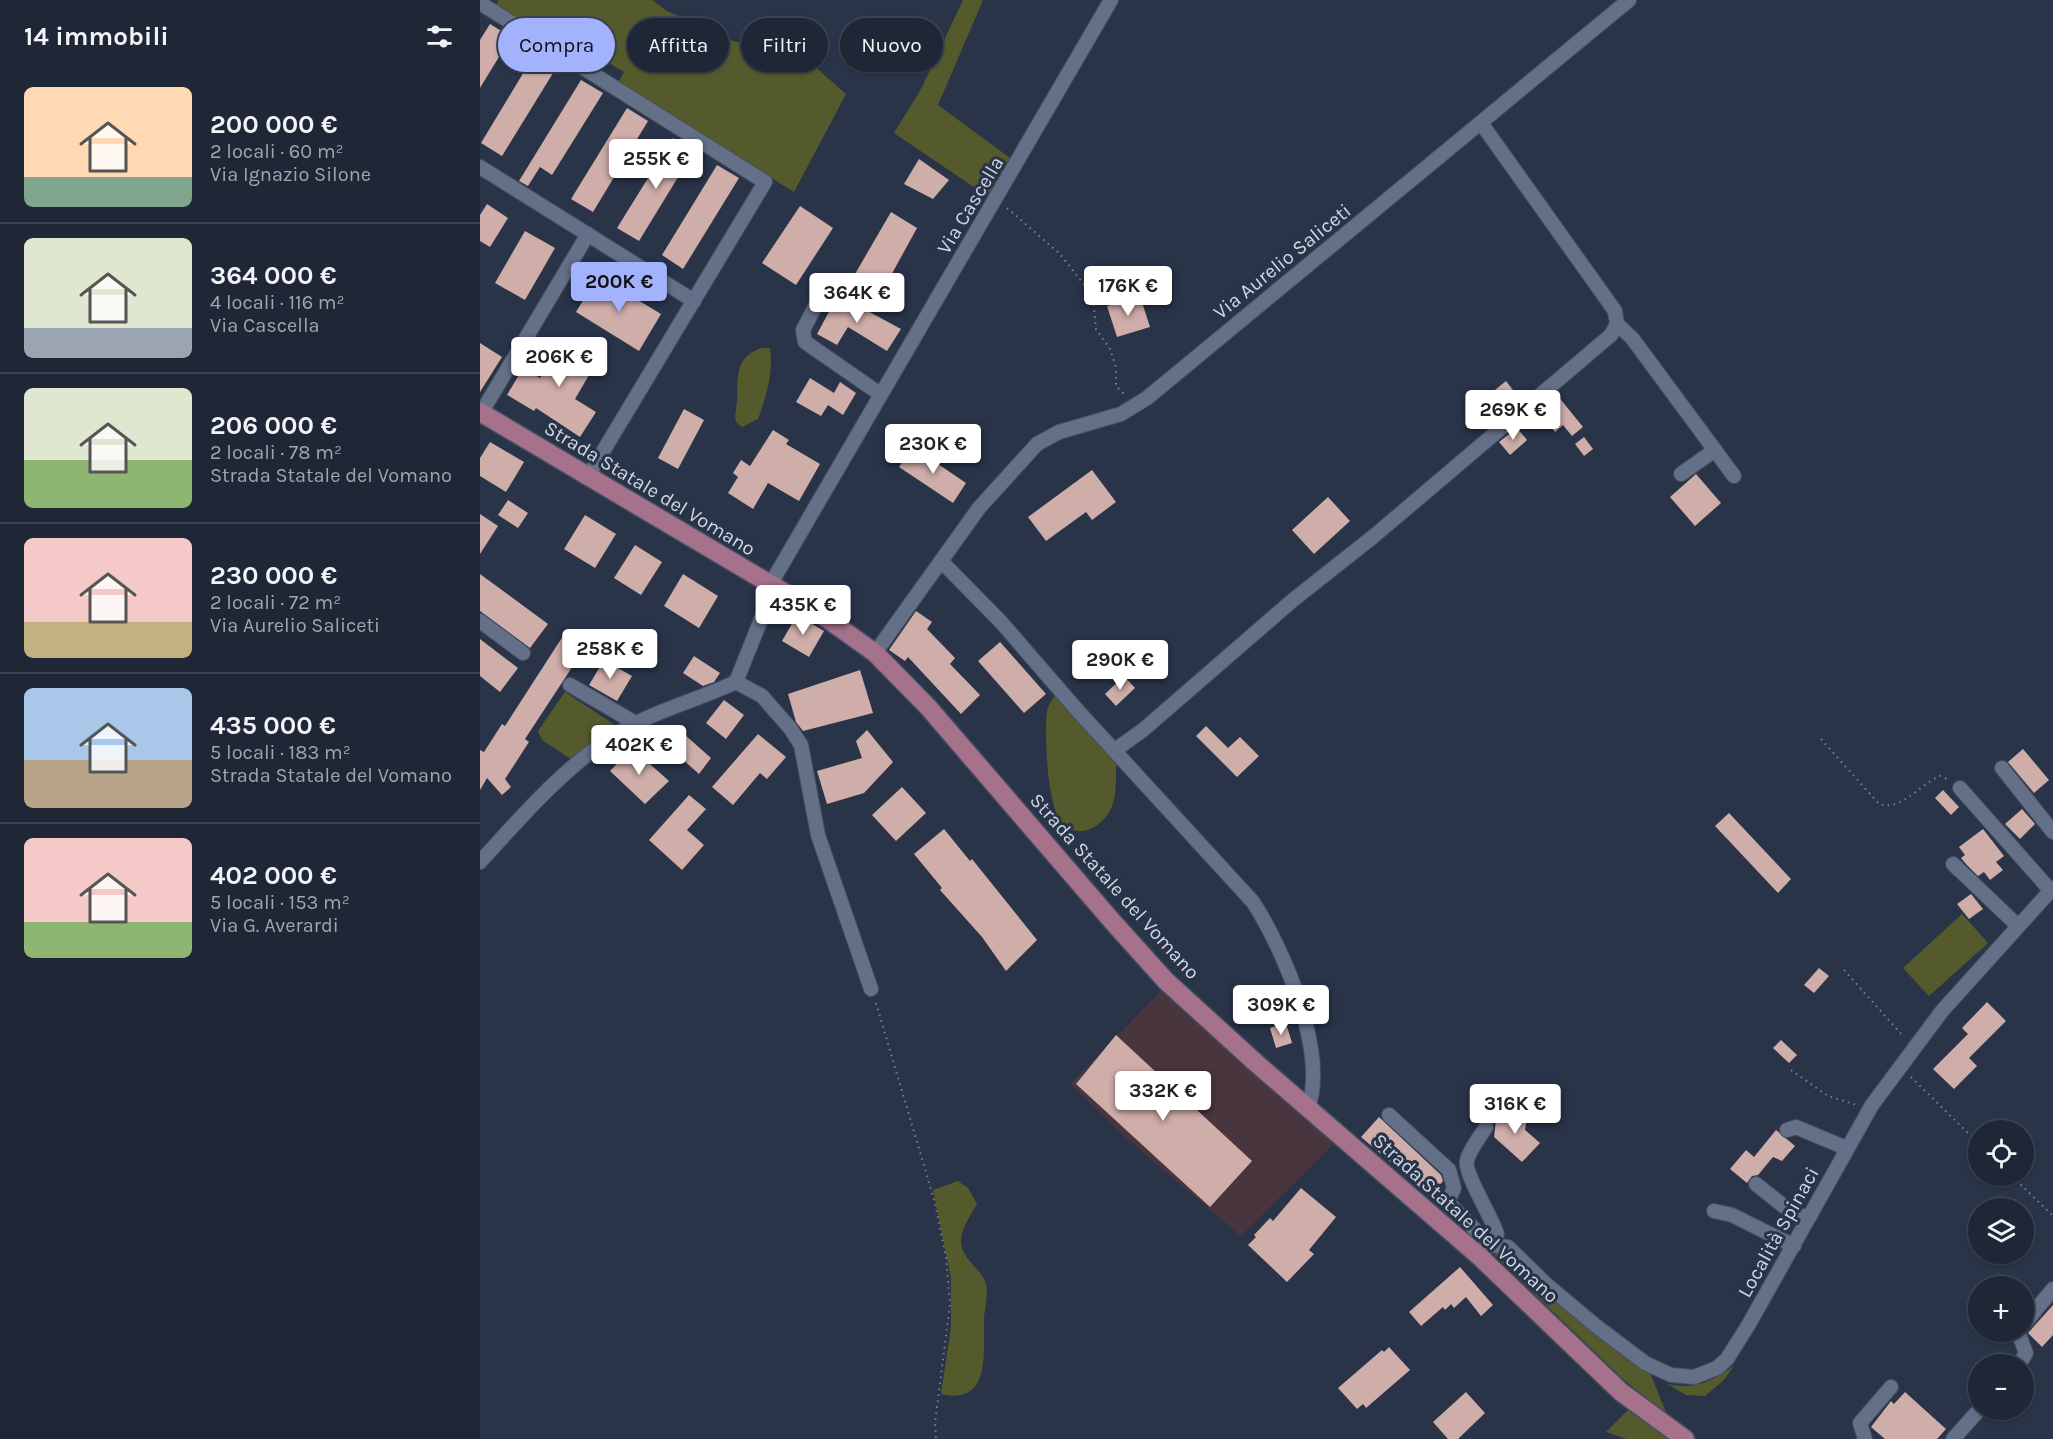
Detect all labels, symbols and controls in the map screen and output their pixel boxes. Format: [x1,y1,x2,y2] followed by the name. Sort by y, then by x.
[498,18,615,72] chip: Compra
[627,18,729,72] chip: Affitta
[741,18,828,72] chip: Filtri
[840,18,943,72] chip: Nuovo
[423,20,456,53] icon: filters
[24,21,169,52] text: 14 immobili
[210,109,338,140] text: 200 000 €
[72,111,144,183] icon: home
[607,139,705,190] pin: 255K €
[210,140,344,163] text: 2 locali · 60 m²
[623,147,689,170] text: 255K €
[932,152,1009,258] street label: Via Cascella
[210,163,371,186] text: Via Ignazio Silone
[1209,199,1356,324] street label: Via Aurelio Saliceti
[210,260,336,291] text: 364 000 €
[72,262,144,334] icon: home
[570,262,668,313] pin: 200K €
[1079,266,1177,317] pin: 176K €
[585,270,653,293] text: 200K €
[808,273,906,324] pin: 364K €
[1098,274,1158,297] text: 176K €
[823,281,891,304] text: 364K €
[210,291,345,314] text: 4 locali · 116 m²
[210,314,320,337] text: Via Cascella
[510,337,608,388] pin: 206K €
[525,345,593,368] text: 206K €
[1464,390,1562,441] pin: 269K €
[1479,398,1547,421] text: 269K €
[210,410,337,441] text: 206 000 €
[72,412,144,484] icon: home
[540,416,759,561] street label: Strada Statale del Vomano
[884,424,982,475] pin: 230K €
[899,432,967,455] text: 230K €
[210,441,342,464] text: 2 locali · 78 m²
[210,464,452,487] text: Strada Statale del Vomano
[210,560,337,591] text: 230 000 €
[72,562,144,634] icon: home
[754,585,852,636] pin: 435K €
[210,591,341,614] text: 2 locali · 72 m²
[770,593,836,616] text: 435K €
[210,614,380,637] text: Via Aurelio Saliceti
[561,629,659,680] pin: 258K €
[576,637,644,660] text: 258K €
[1071,640,1169,691] pin: 290K €
[1086,648,1154,671] text: 290K €
[210,710,336,741] text: 435 000 €
[72,712,144,784] icon: home
[590,725,688,776] pin: 402K €
[605,733,673,756] text: 402K €
[210,741,351,764] text: 5 locali · 183 m²
[210,764,452,787] text: Strada Statale del Vomano
[1025,789,1204,984] street label: Strada Statale del Vomano
[210,860,337,891] text: 402 000 €
[72,862,144,934] icon: home
[210,891,350,914] text: 5 locali · 153 m²
[210,914,339,937] text: Via G. Averardi
[1232,985,1330,1036] pin: 309K €
[1247,993,1315,1016] text: 309K €
[1114,1071,1212,1122] pin: 332K €
[1129,1079,1197,1102] text: 332K €
[1466,1084,1564,1135] pin: 316K €
[1484,1092,1546,1115] text: 316K €
[1968,1120,2034,1420] map controls
[1968,1120,2034,1186] button: locate
[1368,1129,1563,1308] street label: Strada Statale del Vomano
[1733,1163,1824,1301] street label: Località Spinaci
[1968,1198,2034,1264] button: layers
[1968,1276,2034,1342] button: +
[1968,1354,2034,1420] button: −

